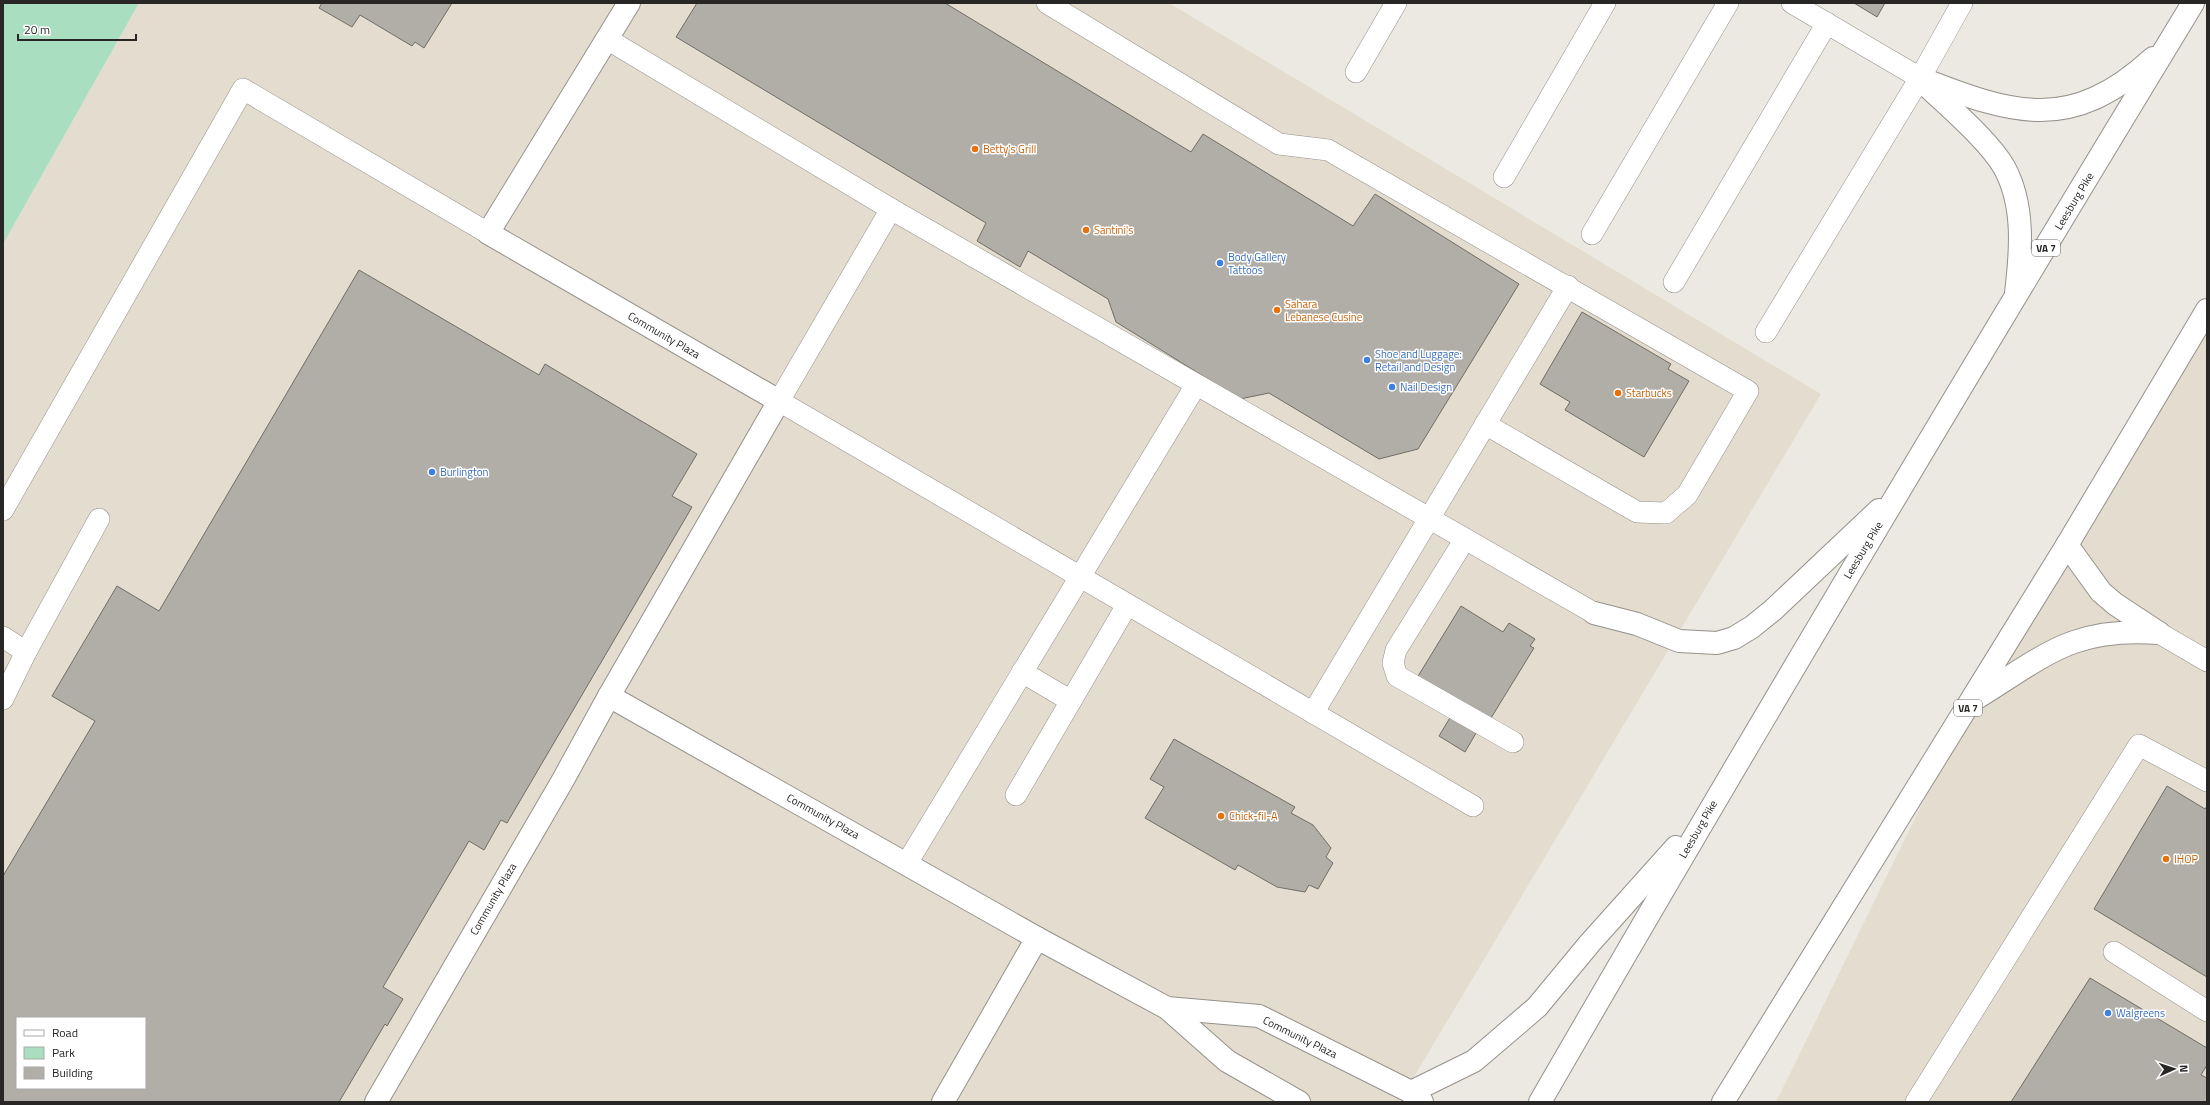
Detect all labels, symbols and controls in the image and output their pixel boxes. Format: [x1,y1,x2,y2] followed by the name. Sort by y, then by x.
[18,16,136,42] scale bar
[24,20,50,39] text: 20 m
[983,141,1036,157] place label: Betty's Grill
[970,144,980,154] marker: Betty's Grill
[2051,169,2098,233] street label: Leesburg Pike
[1094,222,1133,238] place label: Santini's
[1081,225,1091,235] marker: Santini's
[2032,240,2060,256] road number: VA 7
[1228,249,1287,278] place label: Body Gallery Tattoos
[1215,258,1225,268] marker: Body Gallery Tattoos
[1285,296,1363,325] place label: Sahara Lebanese Cusine
[1272,305,1282,315] marker: Sahara Lebanese Cusine
[625,308,703,362] street label: Community Plaza
[1375,346,1462,375] place label: Shoe and Luggage: Retail and Design
[1362,355,1372,365] marker: Shoe and Luggage: Retail and Design
[1400,379,1452,395] place label: Nail Design
[1387,382,1397,392] marker: Nail Design
[1626,385,1672,401] place label: Starbucks
[1613,388,1623,398] marker: Starbucks
[440,464,489,480] place label: Burlington
[427,467,437,477] marker: Burlington
[1840,518,1887,582] street label: Leesburg Pike
[1954,700,1982,716] road number: VA 7
[784,789,863,843] street label: Community Plaza
[1675,797,1721,861] street label: Leesburg Pike
[1229,808,1278,824] place label: Chick-fil-A
[1216,811,1226,821] marker: Chick-fil-A
[2174,851,2198,867] place label: IHOP
[2161,854,2171,864] marker: IHOP
[466,860,520,938] street label: Community Plaza
[2116,1005,2165,1021] place label: Walgreens
[2103,1008,2113,1018] marker: Walgreens
[1260,1012,1340,1062] street label: Community Plaza
[16,1017,146,1089] legend
[52,1023,78,1042] text: Road
[52,1043,75,1062] text: Park
[2154,1049,2194,1089] north arrow
[52,1063,93,1082] text: Building
[2176,1064,2192,1073] text: N

